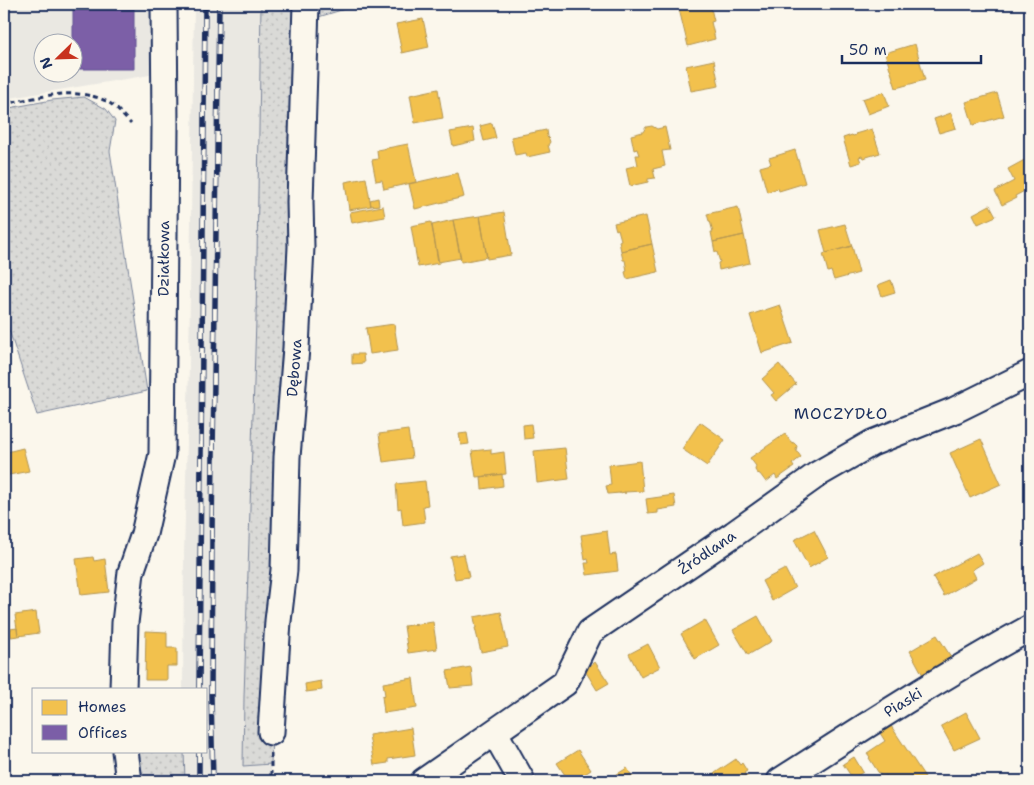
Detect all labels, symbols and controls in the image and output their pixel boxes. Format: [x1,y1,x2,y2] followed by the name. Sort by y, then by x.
[32,32,82,82] north arrow
[842,32,980,64] scale bar
[849,40,887,60] text: 50 m
[36,54,56,72] text: N
[153,220,174,297] street label: Działkowa
[282,338,306,398] street label: Dębowa
[794,403,888,424] district label: MOCZYDŁO
[674,525,740,579] street label: Źródlana
[880,683,926,722] street label: Piaski
[32,688,208,752] legend
[78,697,126,717] text: Homes
[78,723,127,743] text: Offices

